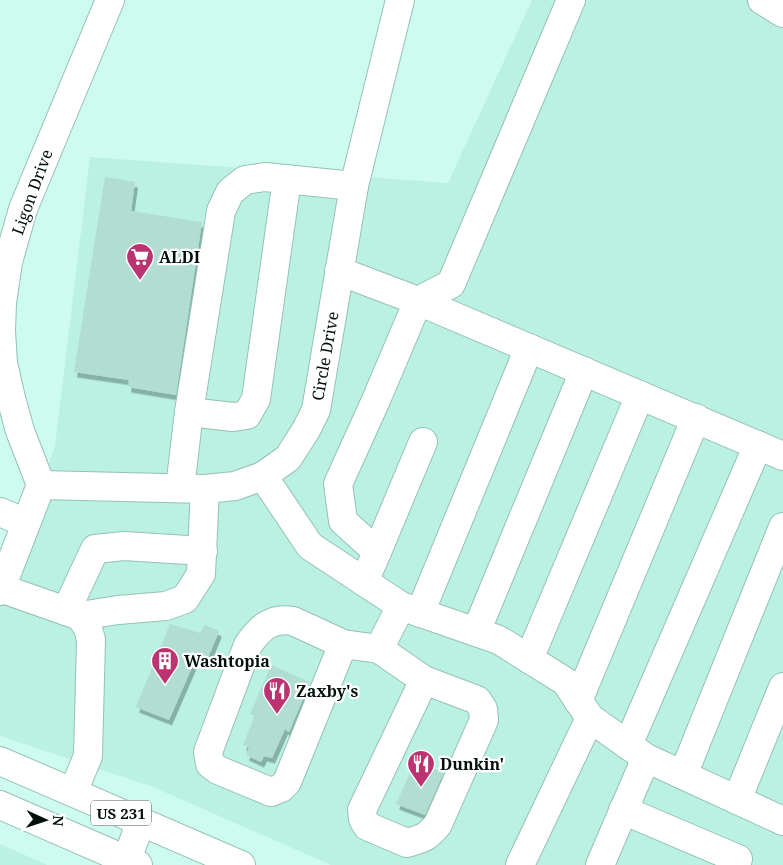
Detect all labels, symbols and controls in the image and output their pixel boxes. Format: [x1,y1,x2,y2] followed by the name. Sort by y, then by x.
[6,146,58,238] street label: Ligon Drive
[125,242,155,281] supermarket icon: ALDI
[159,246,200,268] place label: ALDI
[306,310,344,402] street label: Circle Drive
[150,646,180,685] building icon: Washtopia
[184,650,270,672] place label: Washtopia
[262,676,292,715] restaurant icon: Zaxby's
[296,680,359,702] place label: Zaxby's
[406,749,436,788] restaurant icon: Dunkin'
[440,753,504,775] place label: Dunkin'
[20,795,70,845] north arrow
[91,800,151,826] road number: US 231
[49,815,68,827] text: N

